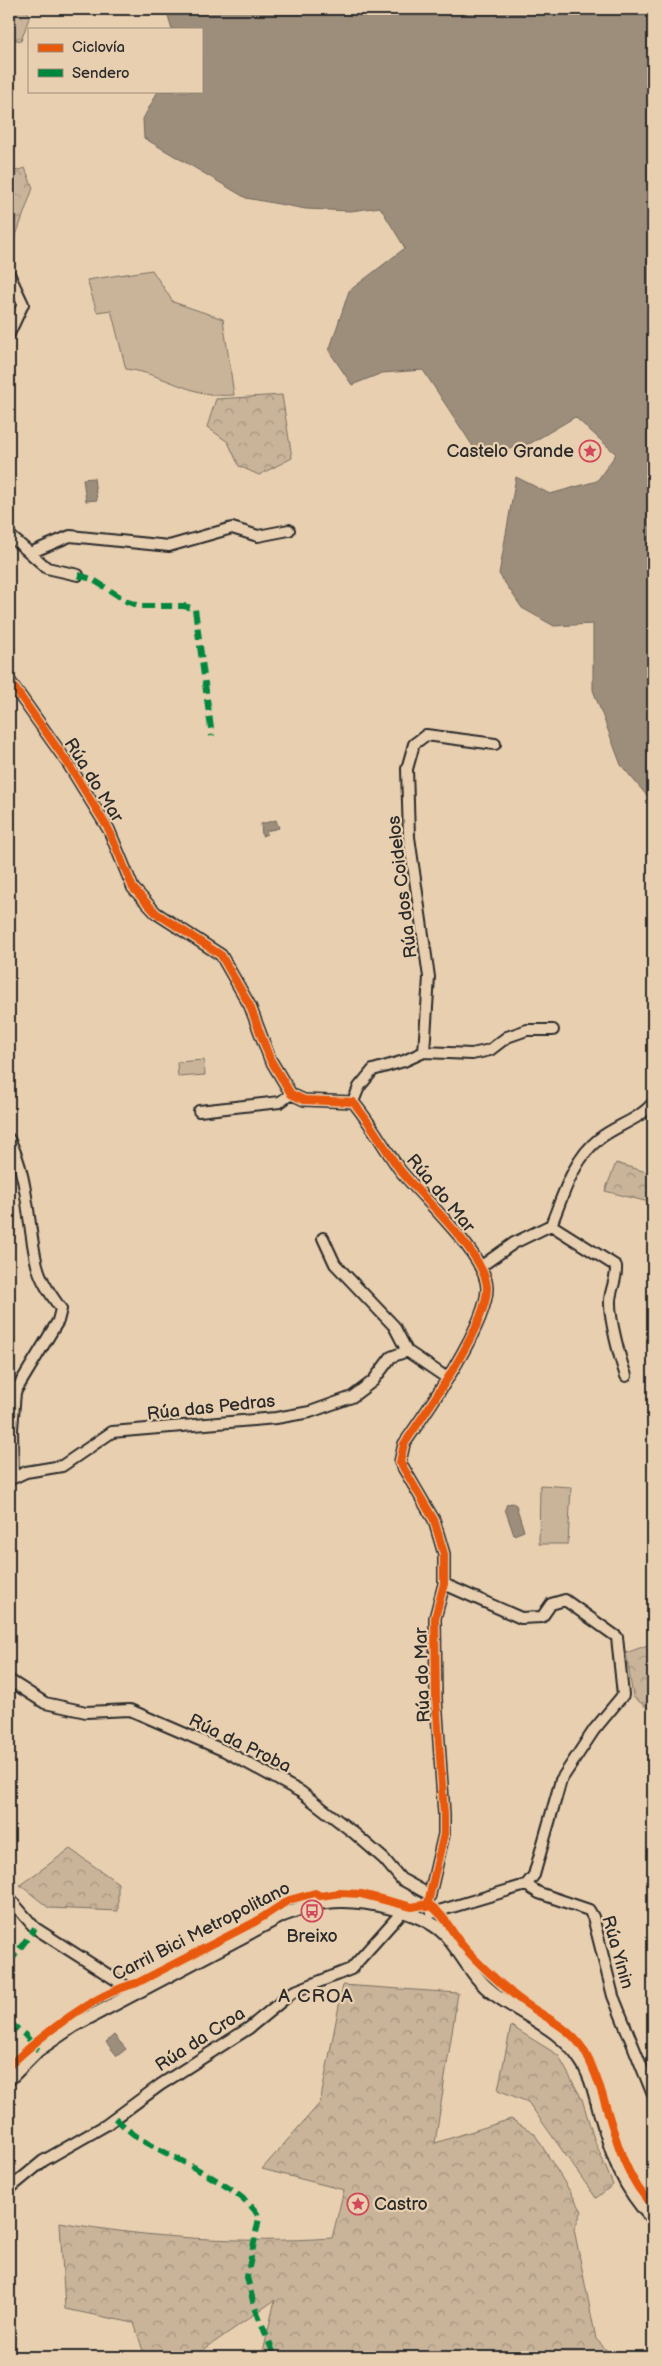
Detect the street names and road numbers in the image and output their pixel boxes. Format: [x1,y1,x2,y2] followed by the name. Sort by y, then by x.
[59,734,128,827] street label: Rúa do Mar
[383,814,422,959] street label: Rúa dos Coidelos
[402,1150,480,1237] street label: Rúa do Mar
[146,1390,276,1425] street label: Rúa das Pedras
[410,1626,435,1723] street label: Rúa do Mar
[185,1710,294,1777] street label: Rúa da Proba
[109,1877,294,1985] street label: Carril Bici Metropolitano
[597,1913,638,1991] street label: Rúa Yinin
[152,2003,249,2076] street label: Rúa da Croa

